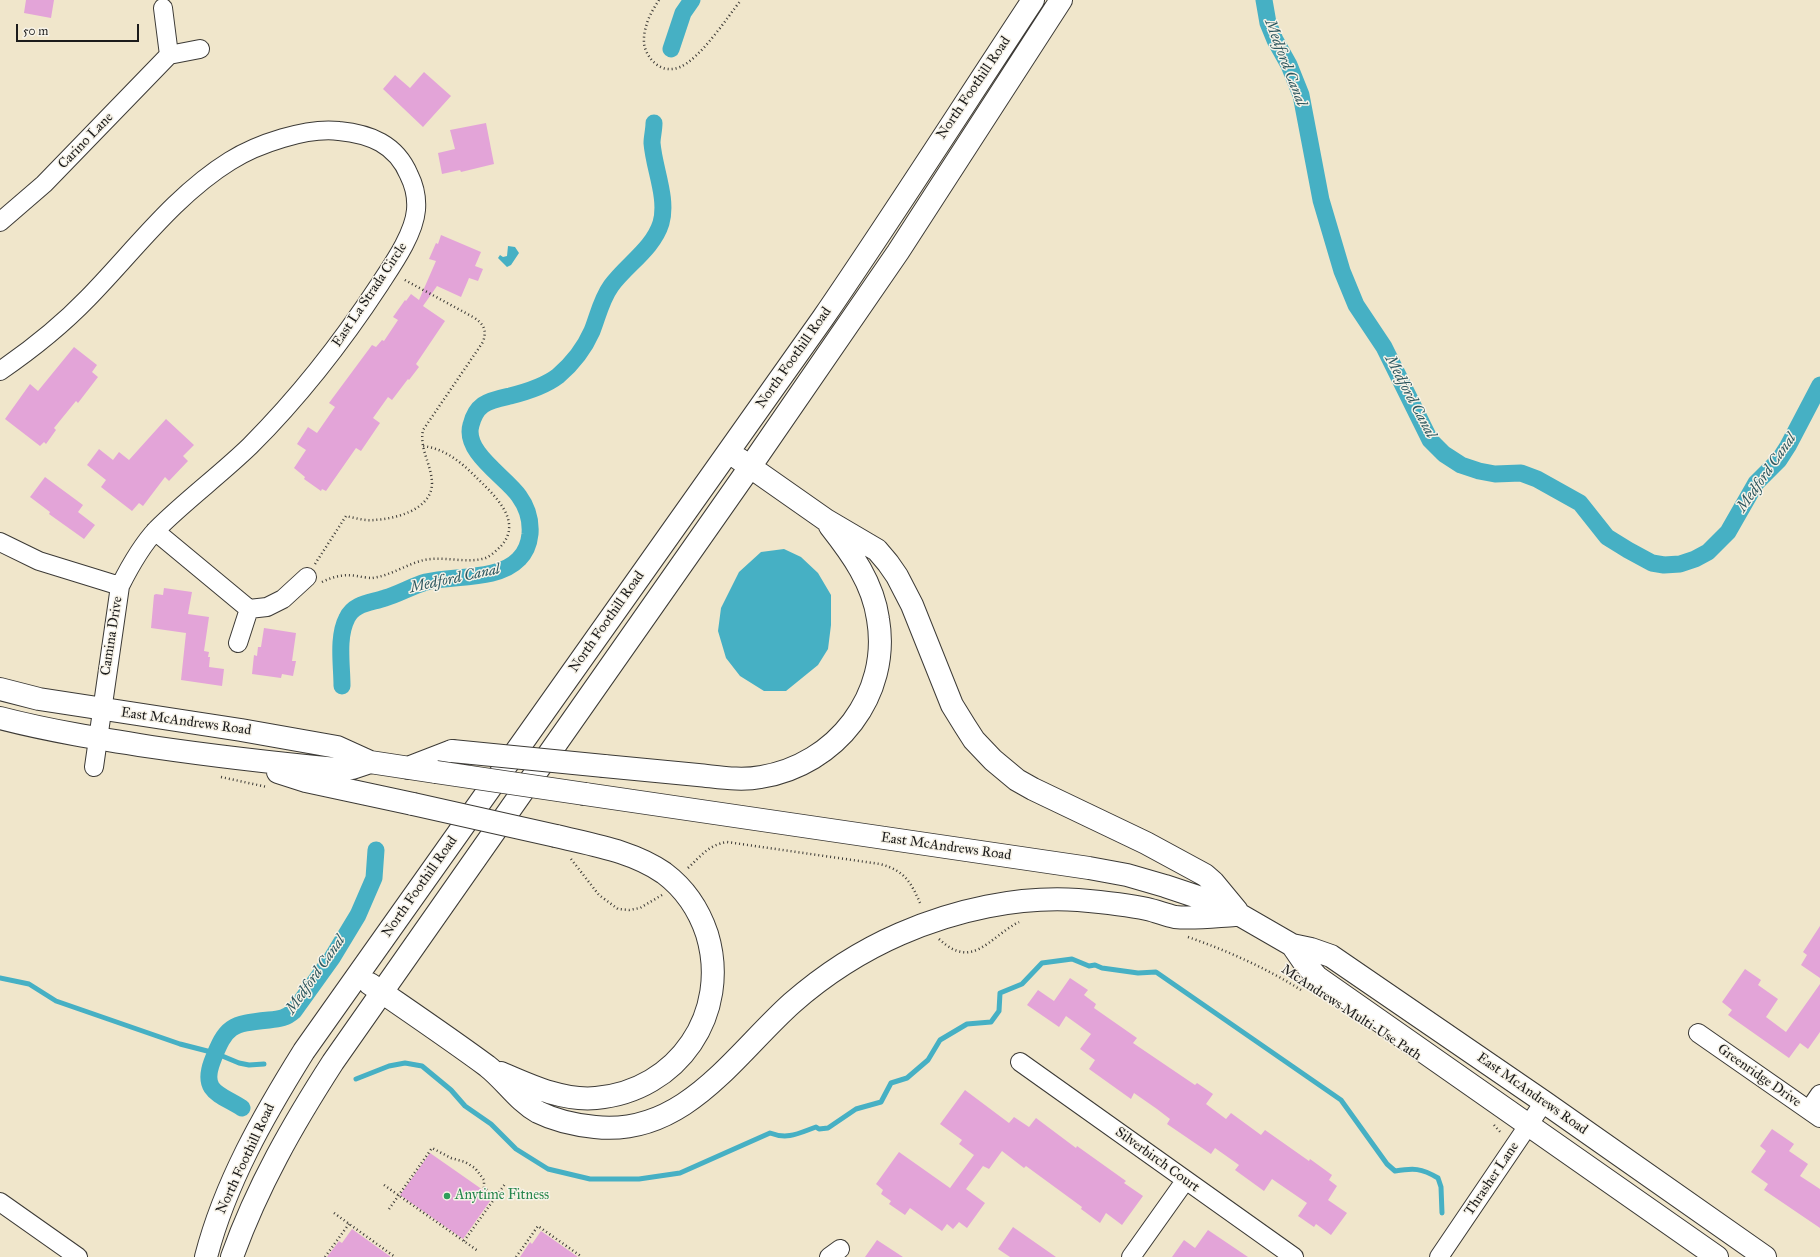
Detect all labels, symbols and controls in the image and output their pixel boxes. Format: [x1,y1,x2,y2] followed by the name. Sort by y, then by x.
[18,16,141,42] scale bar
[1260,17,1310,109] water label: Medford Canal
[23,24,48,38] text: 50 m
[934,34,1014,142] street label: North Foothill Road
[55,109,117,173] street label: Carino Lane
[329,240,411,350] street label: East La Strada Circle
[753,304,835,412] street label: North Foothill Road
[1381,352,1439,442] water label: Medford Canal
[1733,430,1801,516] water label: Medford Canal
[408,561,502,597] water label: Medford Canal
[566,568,648,676] street label: North Foothill Road
[97,595,127,677] street label: Camina Drive
[120,705,252,739] street label: East McAndrews Road
[880,830,1012,864] street label: East McAndrews Road
[379,833,461,941] street label: North Foothill Road
[282,932,350,1018] water label: Medford Canal
[1278,961,1424,1065] street label: McAndrews Multi-Use Path
[1714,1041,1804,1111] street label: Greenridge Drive
[1473,1049,1591,1139] street label: East McAndrews Road
[213,1101,279,1217] street label: North Foothill Road
[1112,1124,1202,1196] street label: Silverbirch Court
[1461,1139,1523,1219] street label: Thrasher Lane
[455,1188,549,1204] place label: Anytime Fitness
[442,1191,452,1201] marker: Anytime Fitness

